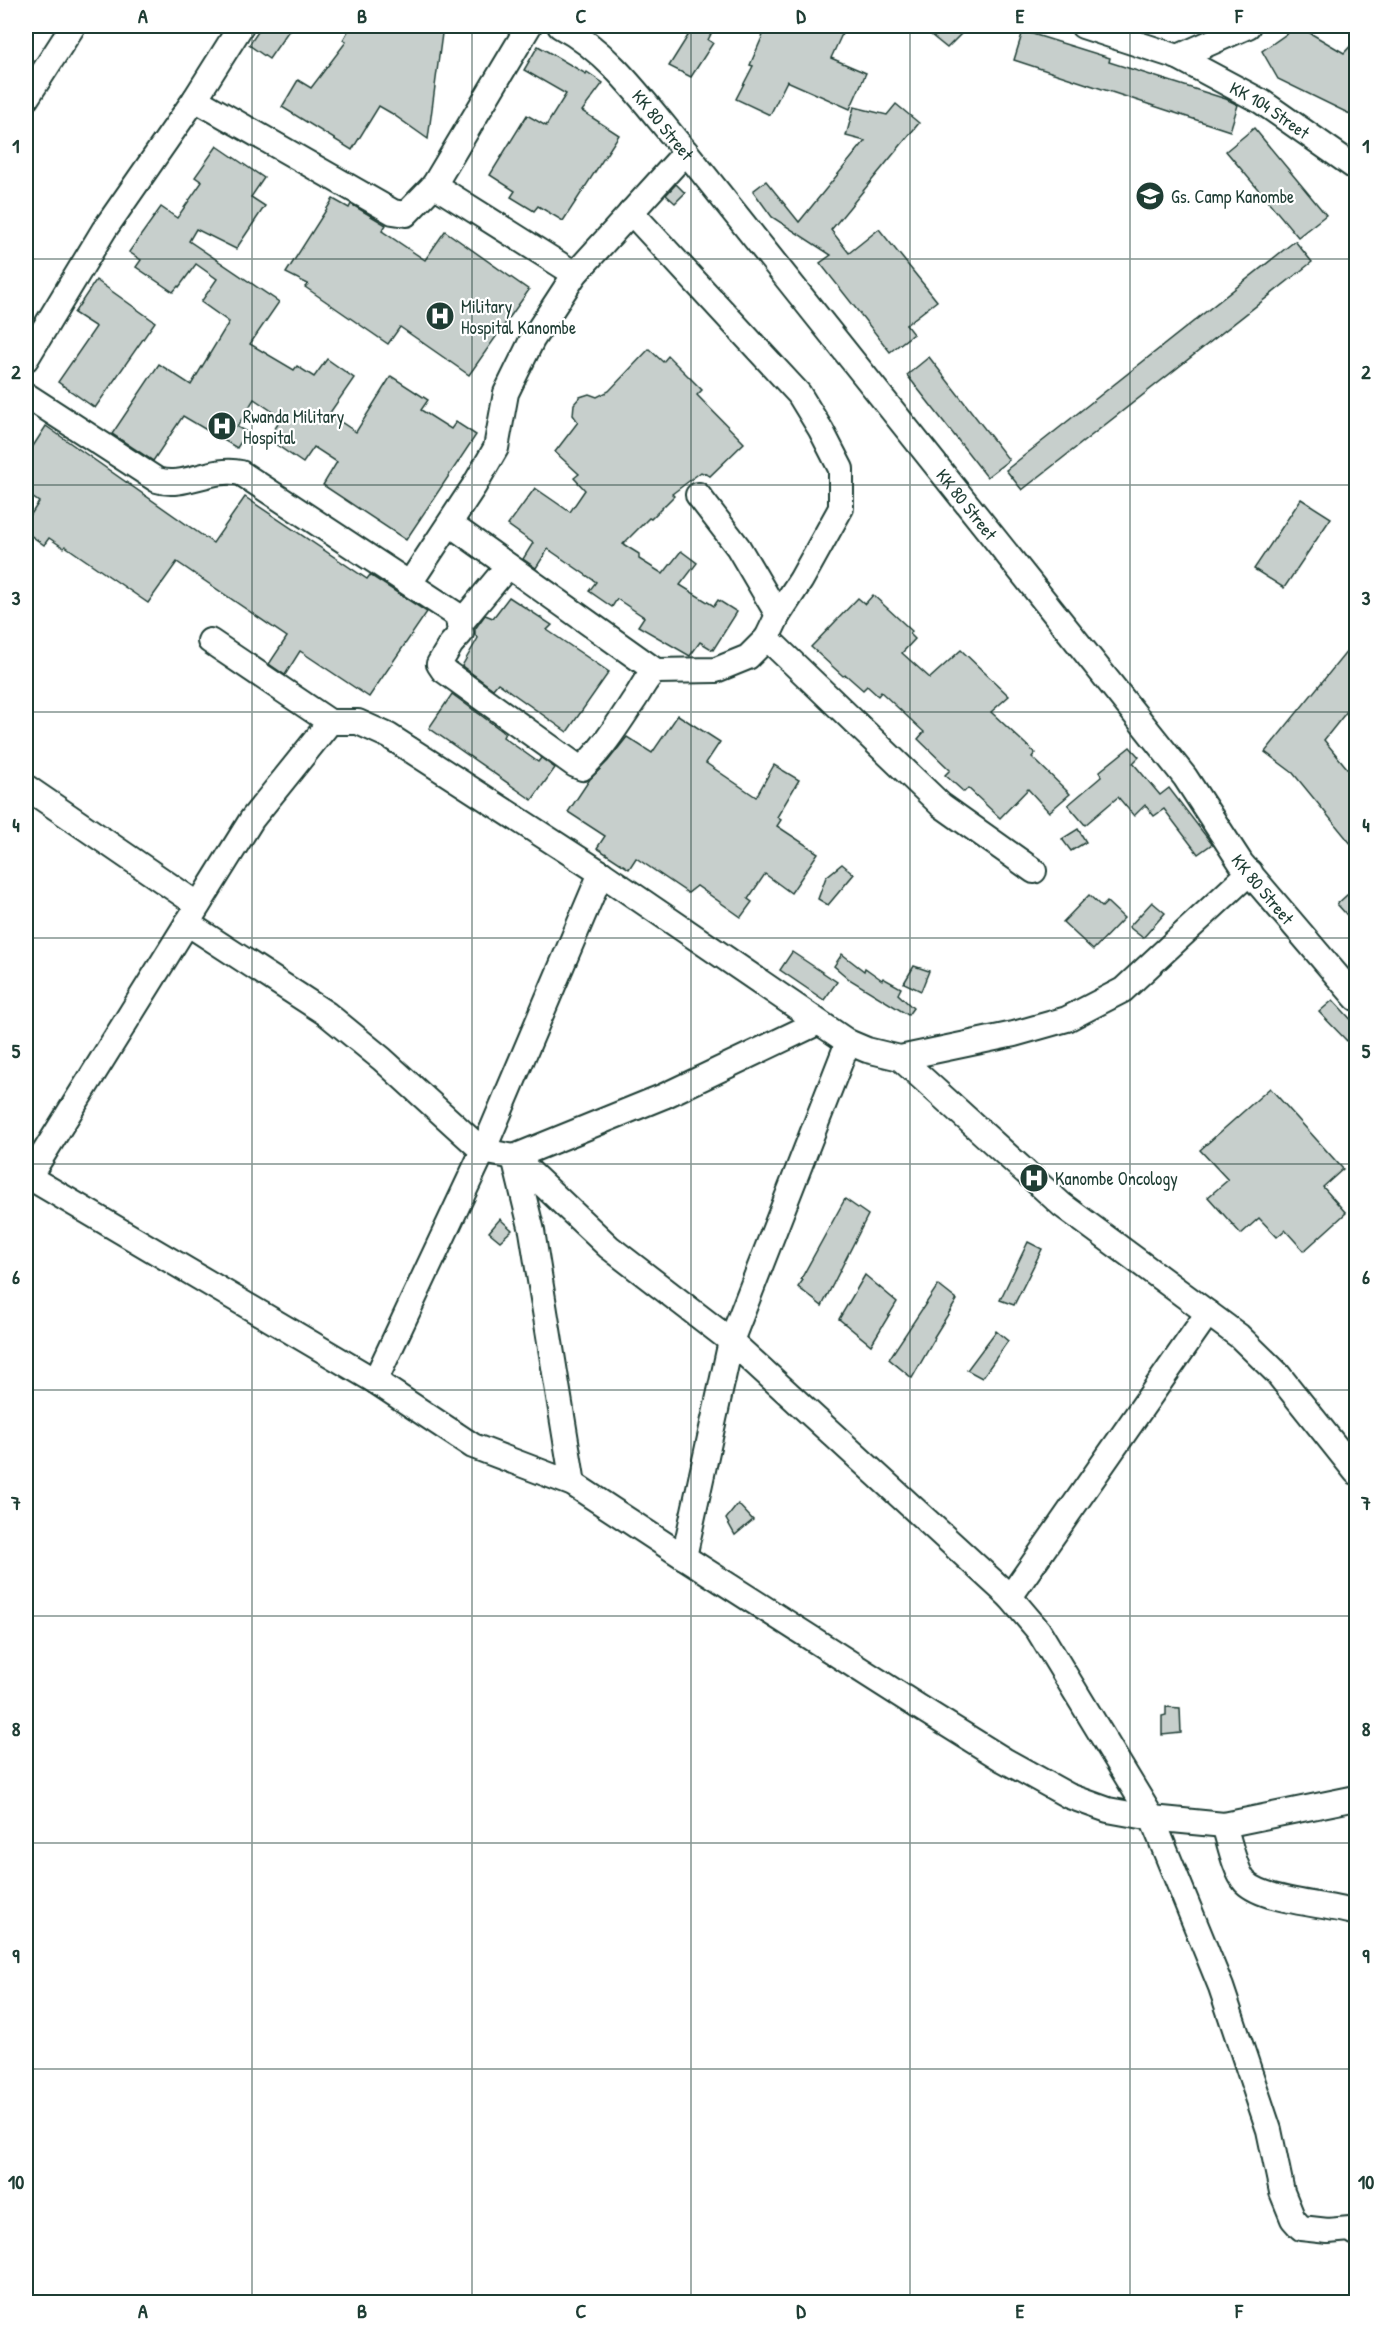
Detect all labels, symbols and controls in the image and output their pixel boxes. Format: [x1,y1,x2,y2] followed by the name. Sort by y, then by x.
[138,2,148,29] text: A
[357,2,367,29] text: B
[576,2,587,29] text: C
[796,2,806,29] text: D
[1016,2,1025,29] text: E
[1234,2,1244,29] text: F
[1226,75,1316,145] street label: KK 104 Street
[627,84,701,166] street label: KK 80 Street
[12,132,20,159] text: 1
[1362,132,1370,159] text: 1
[1134,180,1166,212] school or university icon: Gs. Camp Kanombe
[1171,184,1294,209] place label: Gs. Camp Kanombe
[461,294,576,340] place label: Military Hospital Kanombe
[424,300,456,332] hospital icon: Military Hospital Kanombe
[11,358,21,385] text: 2
[1361,358,1371,385] text: 2
[243,404,345,450] place label: Rwanda Military Hospital
[206,410,238,442] hospital icon: Rwanda Military Hospital
[931,463,1004,546] street label: KK 80 Street
[12,584,21,611] text: 3
[1362,584,1371,611] text: 3
[12,811,20,838] text: 4
[1362,811,1370,838] text: 4
[1226,849,1301,930] street label: KK 80 Street
[12,1037,21,1064] text: 5
[1362,1037,1371,1064] text: 5
[1018,1162,1050,1194] hospital icon: Kanombe Oncology
[1055,1166,1178,1191] place label: Kanombe Oncology
[12,1263,20,1290] text: 6
[1362,1263,1370,1290] text: 6
[10,1489,21,1516] text: 7
[1360,1489,1371,1516] text: 7
[12,1715,21,1742] text: 8
[1362,1715,1371,1742] text: 8
[12,1942,20,1969] text: 9
[1362,1942,1370,1969] text: 9
[8,2168,24,2195] text: 10
[1358,2168,1374,2195] text: 10
[138,2297,148,2324] text: A
[357,2297,367,2324] text: B
[576,2297,587,2324] text: C
[796,2297,806,2324] text: D
[1016,2297,1025,2324] text: E
[1234,2297,1244,2324] text: F

